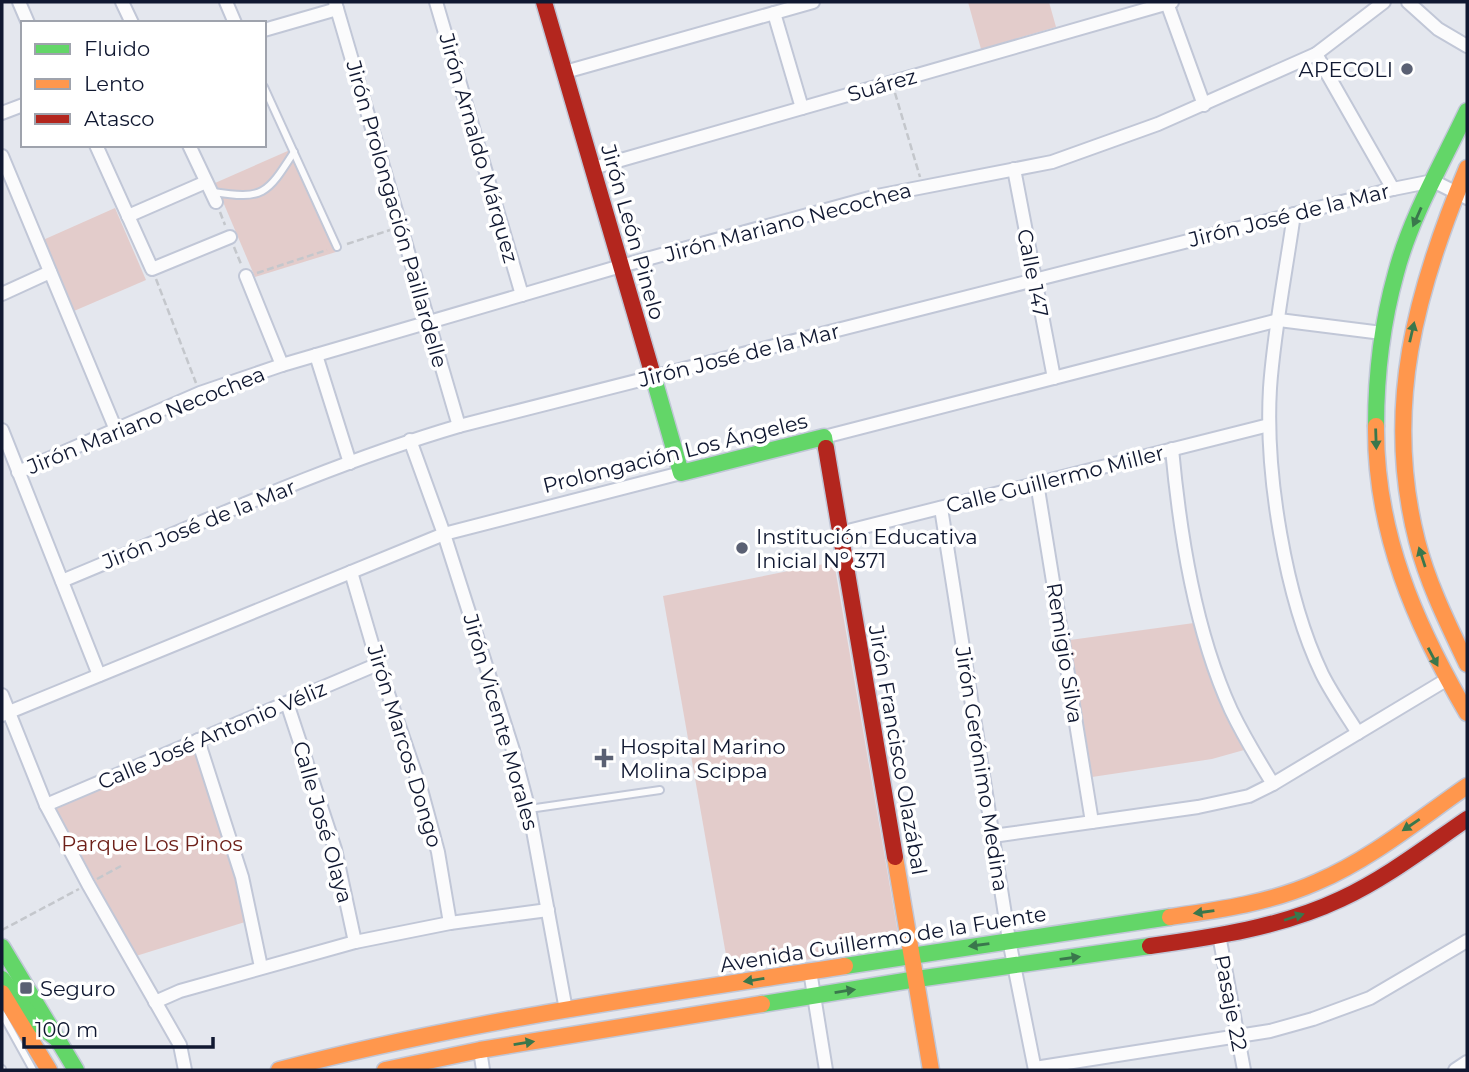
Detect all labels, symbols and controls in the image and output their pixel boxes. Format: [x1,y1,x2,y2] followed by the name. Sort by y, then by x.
[21,21,266,147] legend
[434,29,524,266] street label: Jirón Arnaldo Márquez
[84,36,150,61] text: Fluido
[341,56,453,371] street label: Jirón Prolongación Paillardelle
[1299,57,1393,82] place label: APECOLI
[1399,61,1415,77] marker: APECOLI
[844,63,920,107] street label: Suárez
[84,71,144,96] text: Lento
[84,106,155,131] text: Atasco
[596,140,670,323] street label: Jirón León Pinelo
[661,177,914,267] street label: Jirón Mariano Necochea
[1185,178,1392,252] street label: Jirón José de la Mar
[1411,207,1422,228] one-way arrow
[1012,227,1054,319] street label: Calle 147
[635,318,842,392] street label: Jirón José de la Mar
[1407,321,1418,343] one-way arrow
[23,361,268,480] street label: Jirón Mariano Necochea
[540,408,810,498] street label: Prolongación Los Ángeles
[1370,428,1382,450] one-way arrow
[943,440,1167,518] street label: Calle Guillermo Miller
[98,474,299,575] street label: Jirón José de la Mar
[756,524,978,573] place label: Institución Educativa Inicial Nº 371
[734,540,750,556] marker: Institución Educativa Inicial Nº 371
[1416,546,1427,567] one-way arrow
[1042,581,1088,725] street label: Remigio Silva
[458,610,544,833] street label: Jirón Vicente Morales
[864,622,932,877] street label: Jirón Francisco Olazábal
[362,641,448,850] street label: Jirón Marcos Dongo
[950,644,1014,893] street label: Jirón Gerónimo Medina
[1428,647,1439,667] one-way arrow
[94,675,330,795] street label: Calle José Antonio Véliz
[620,734,786,783] place label: Hospital Marino Molina Scippa
[288,738,358,906] street label: Calle José Olaya
[594,748,614,768] marker: Hospital Marino Molina Scippa
[1401,818,1421,831] one-way arrow
[61,831,243,856] park label: Parque Los Pinos
[718,901,1048,977] street label: Avenida Guillermo de la Fuente
[1193,907,1215,918] one-way arrow
[1283,912,1304,922] one-way arrow
[968,940,990,951] one-way arrow
[1059,952,1081,963] one-way arrow
[1209,953,1253,1053] street label: Pasaje 22
[743,975,765,986] one-way arrow
[40,976,115,1001] place label: Seguro
[18,980,34,996] marker: Seguro
[834,985,856,996] one-way arrow
[24,1006,214,1050] scale bar
[35,1017,98,1042] text: 100 m
[513,1037,535,1048] one-way arrow

